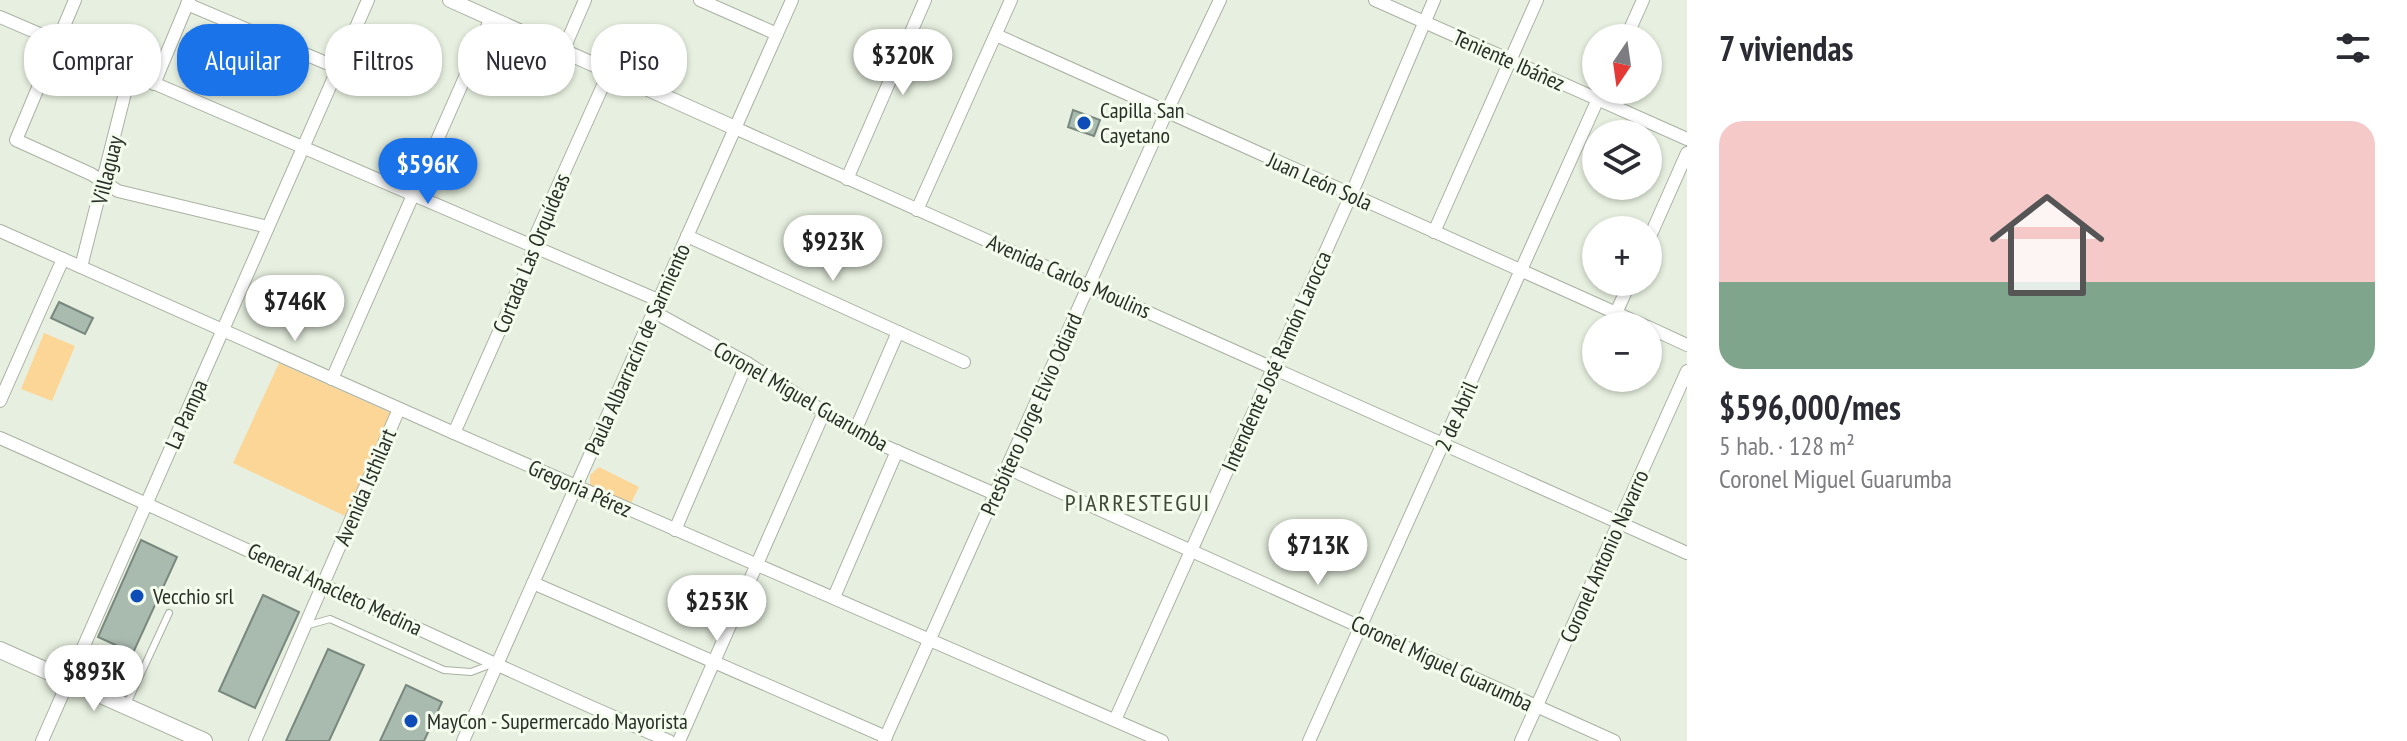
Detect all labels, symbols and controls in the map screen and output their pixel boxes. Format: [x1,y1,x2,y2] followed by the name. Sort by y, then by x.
[1449,23,1569,97] street label: Teniente Ibáñez
[24,24,161,96] chip: Comprar
[177,24,309,96] chip: Alquilar
[325,24,442,96] chip: Filtros
[458,24,575,96] chip: Nuevo
[591,24,687,96] chip: Piso
[1582,24,1662,104] north arrow
[1582,24,1662,392] map controls
[1719,26,1853,70] text: 7 viviendas
[2331,26,2375,70] icon: filters
[847,29,959,97] pin: $320K
[871,38,935,71] text: $320K
[1100,96,1185,149] place label: Capilla San Cayetano
[1075,114,1093,132] marker: Capilla San Cayetano
[1582,120,1662,200] button: layers
[85,132,129,208] street label: Villaguay
[372,138,484,206] pin: $596K
[1262,145,1377,217] street label: Juan León Sola
[396,147,460,180] text: $596K
[486,169,576,337] street label: Cortada Las Orquídeas
[1975,173,2119,317] icon: home
[777,215,889,283] pin: $923K
[1582,216,1662,296] button: +
[801,224,865,257] text: $923K
[983,227,1155,325] street label: Avenida Carlos Moulins
[578,239,696,459] street label: Paula Albarracín de Sarmiento
[1215,247,1337,475] street label: Intendente José Ramón Larocca
[239,275,351,343] pin: $746K
[263,284,327,317] text: $746K
[974,309,1088,519] street label: Presbítero Jorge Elvio Odiard
[1582,312,1662,392] button: −
[709,335,893,457] street label: Coronel Miguel Guarumba
[158,375,214,453] street label: La Pampa
[1428,376,1484,455] street label: 2 de Abril
[1719,385,1901,429] text: $596,000/mes
[328,424,402,550] street label: Avenida Isthilart
[1719,429,1855,462] text: 5 hab. · 128 m²
[524,453,636,523] street label: Gregoria Pérez
[1719,462,1952,495] text: Coronel Miguel Guarumba
[1553,465,1655,647] street label: Coronel Antonio Navarro
[1065,487,1211,518] district label: PIARRESTEGUI
[1262,519,1374,587] pin: $713K
[1286,528,1350,561] text: $713K
[243,536,427,642] street label: General Anacleto Medina
[661,575,773,643] pin: $253K
[152,582,234,610] place label: Vecchio srl
[685,584,749,617] text: $253K
[128,587,146,605] marker: Vecchio srl
[1347,609,1537,717] street label: Coronel Miguel Guarumba
[38,645,150,713] pin: $893K
[62,654,126,687] text: $893K
[427,707,688,735] place label: MayCon - Supermercado Mayorista
[402,712,420,730] marker: MayCon - Supermercado Mayorista

